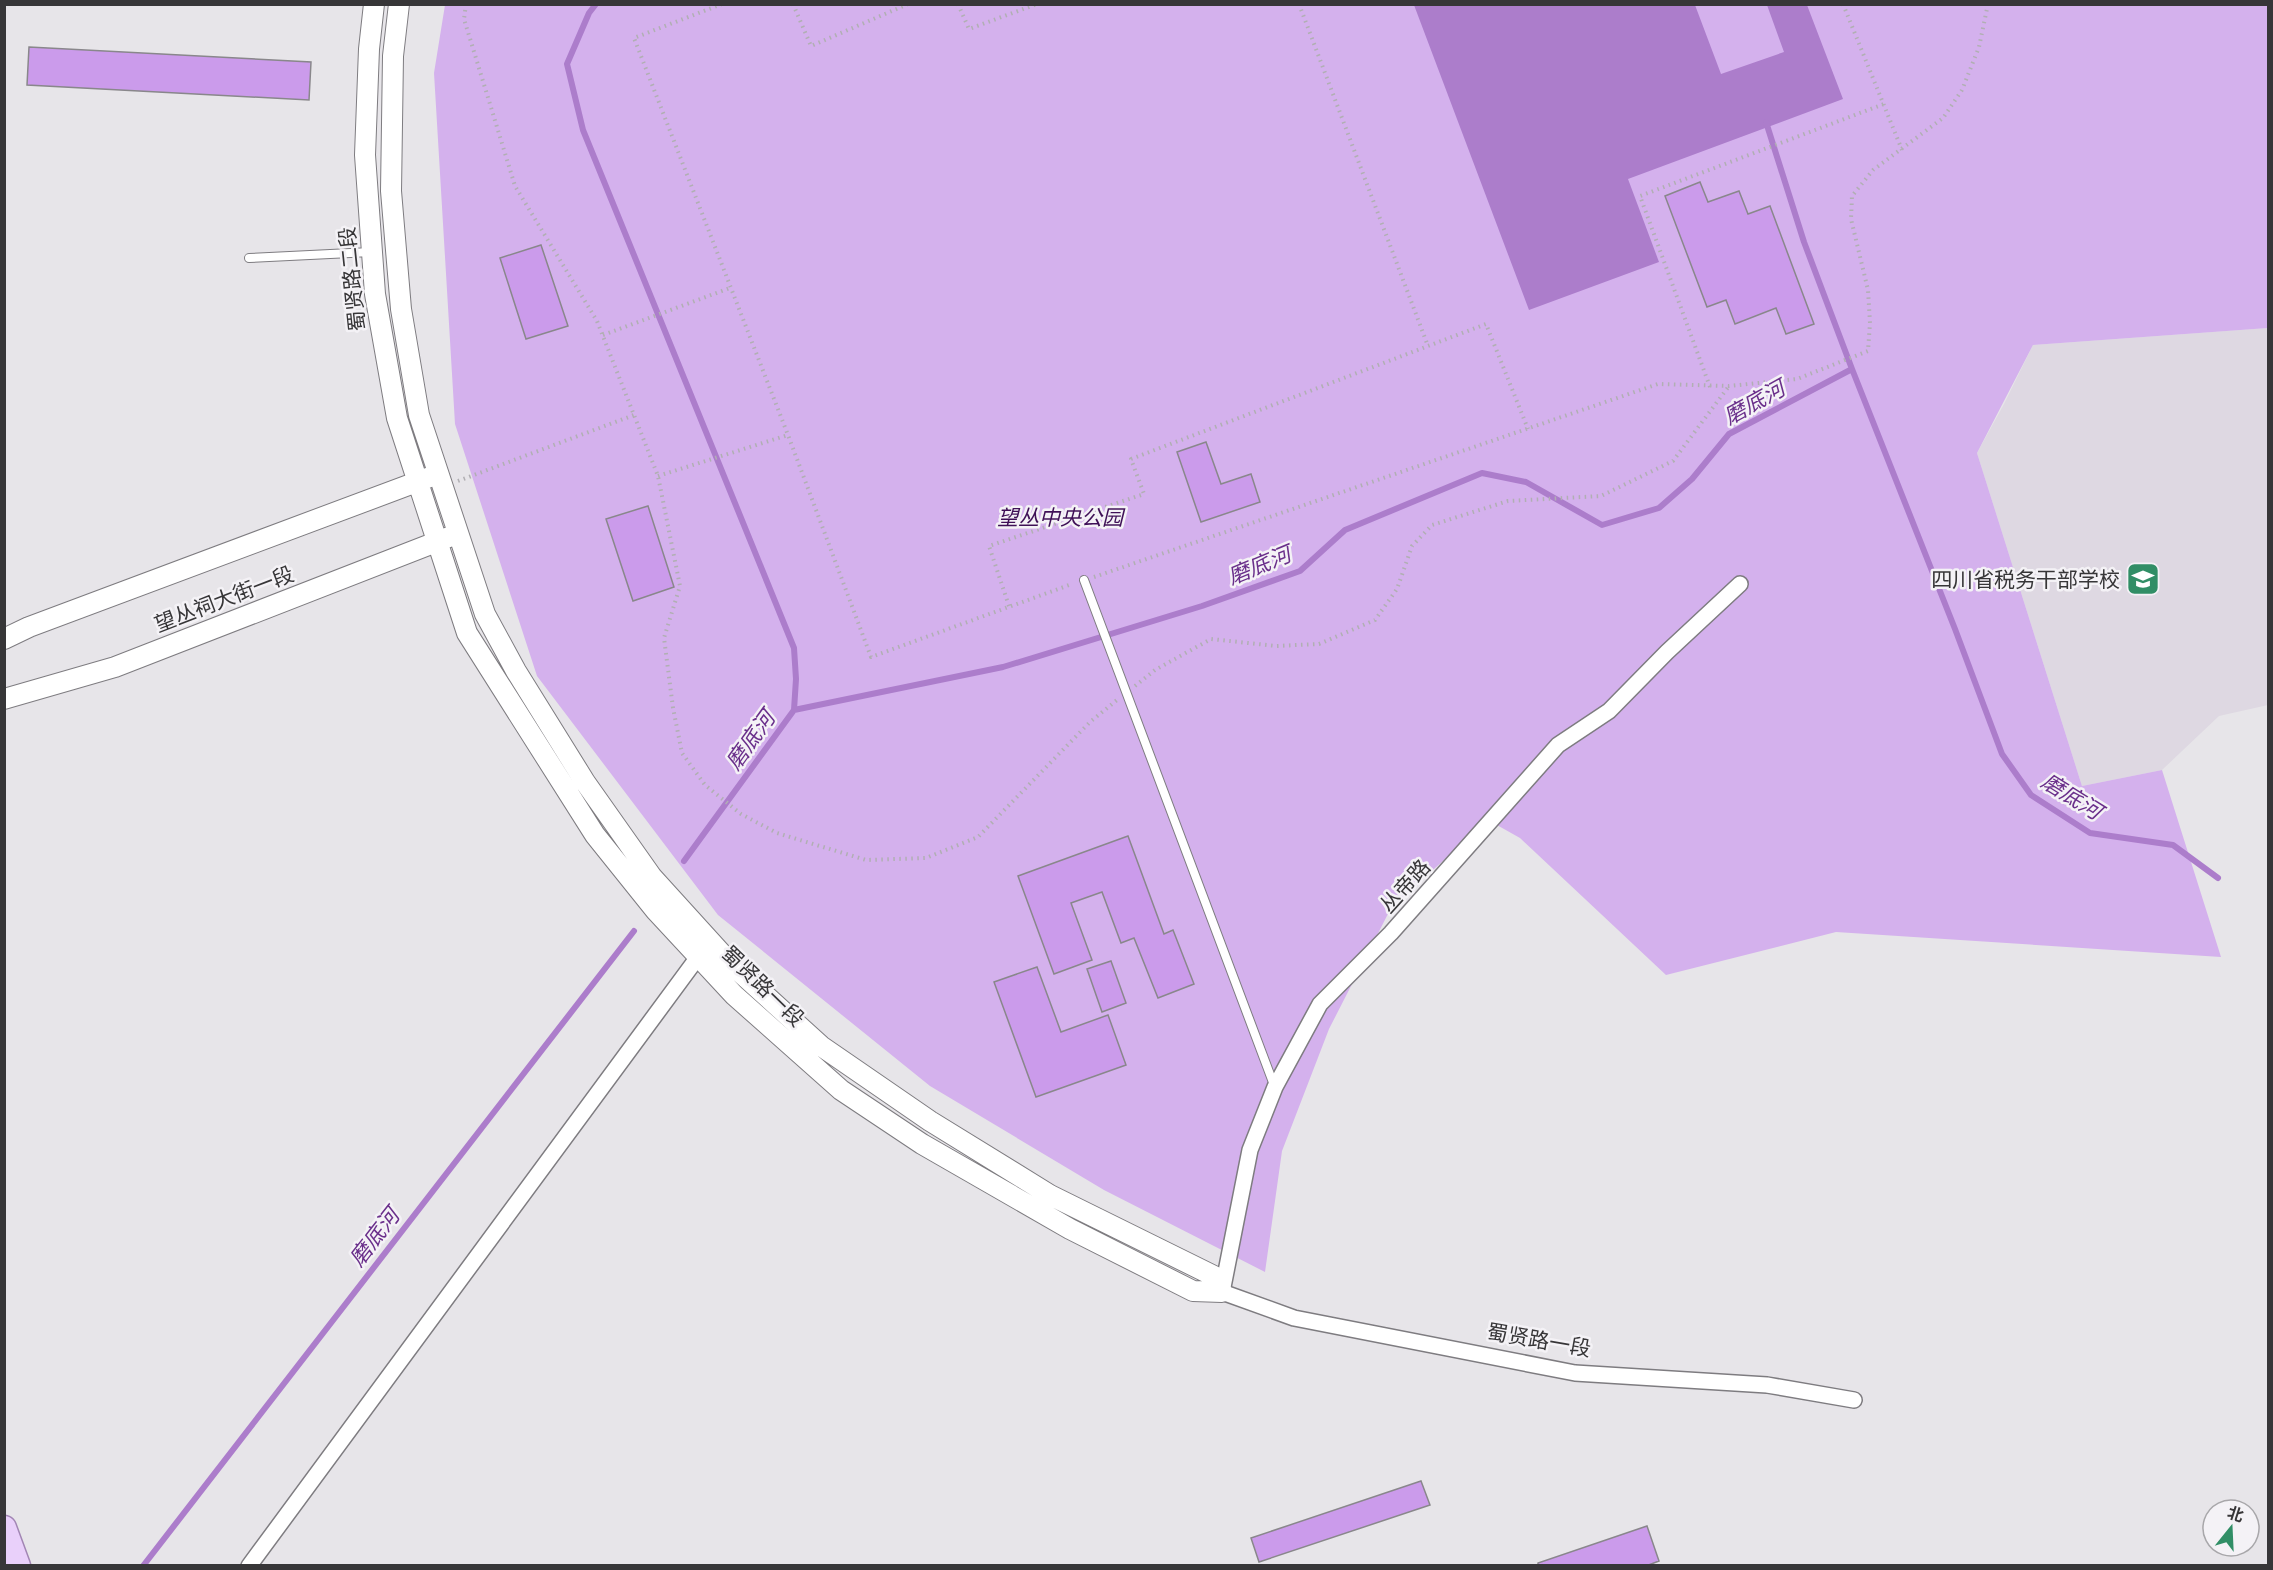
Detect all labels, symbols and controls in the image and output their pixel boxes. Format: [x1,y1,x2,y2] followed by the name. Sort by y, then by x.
[333,225,371,333] street label: 蜀贤路二段
[1718,372,1793,430] water label: 磨底河
[997,504,1126,531] park label: 望丛中央公园
[1223,538,1299,590] water label: 磨底河
[151,560,297,638] street label: 望丛祠大街一段
[2125,561,2161,597] school or university icon: 四川省税务干部学校
[1931,566,2120,593] place label: 四川省税务干部学校
[719,702,783,775] water label: 磨底河
[2037,767,2111,827] water label: 磨底河
[1374,854,1436,918] street label: 丛帝路
[716,940,810,1032] street label: 蜀贤路一段
[343,1199,408,1272] water label: 磨底河
[1485,1318,1593,1362] street label: 蜀贤路一段
[2201,1498,2261,1558] north arrow
[2225,1502,2246,1526] text: 北

